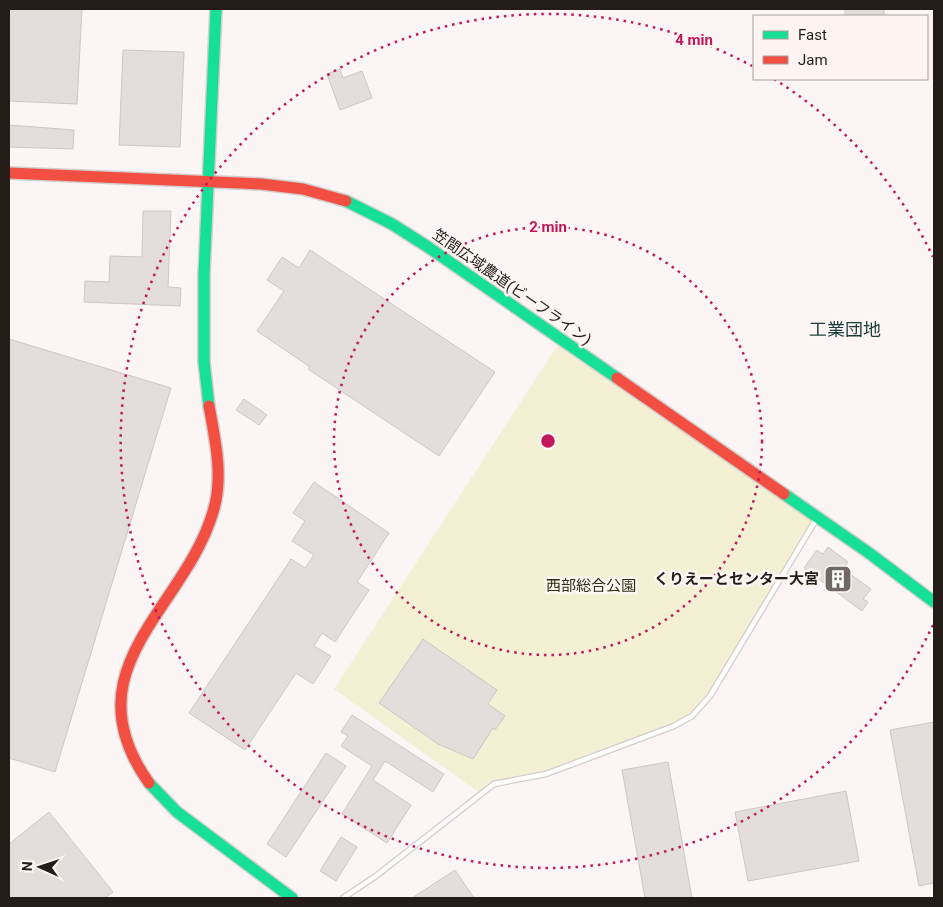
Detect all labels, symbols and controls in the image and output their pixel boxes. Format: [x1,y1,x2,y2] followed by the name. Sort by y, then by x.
[753,15,928,80] legend
[798,26,827,44] text: Fast
[675,31,713,49] text: 4 min
[798,51,828,69] text: Jam
[529,218,567,236] text: 2 min
[429,225,595,349] street label: 笠間広域農道(ビーフライン)
[809,319,881,340] district label: 工業団地
[539,432,557,450] centre of rings
[823,564,853,594] building icon: くりえーとセンター大宮
[654,570,819,588] place label: くりえーとセンター大宮
[546,577,636,595] park label: 西部総合公園
[15,842,65,892] north arrow
[19,861,35,872] text: N

